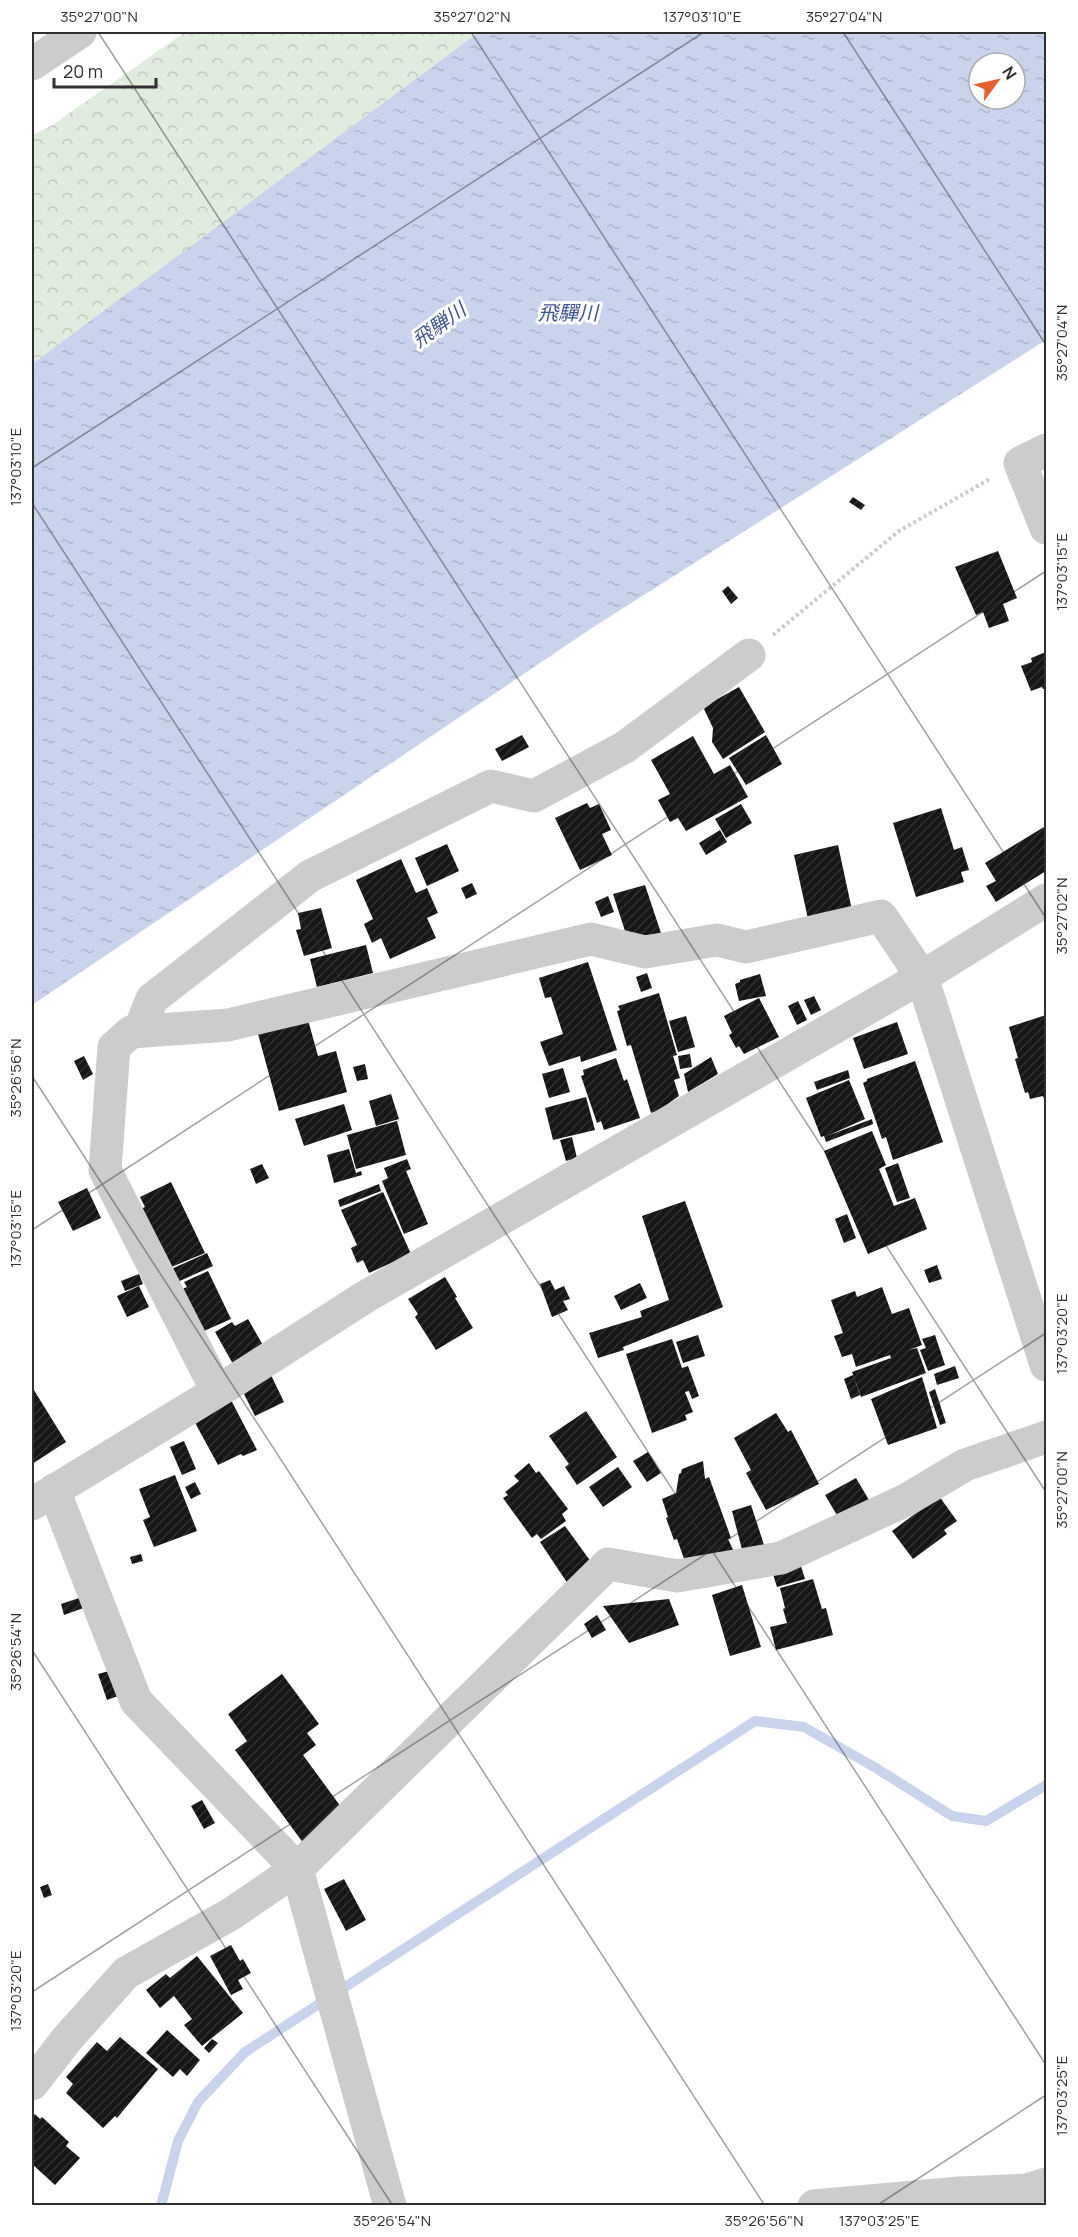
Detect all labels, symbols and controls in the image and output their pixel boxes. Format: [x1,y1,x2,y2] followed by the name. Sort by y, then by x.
[60,6,138,27] text: 35°27'00"N
[434,6,510,27] text: 35°27'02"N
[663,6,741,27] text: 137°03'10"E
[806,6,882,27] text: 35°27'04"N
[54,51,156,89] scale bar
[967,51,1027,111] north arrow
[63,59,103,83] text: 20 m
[997,62,1022,84] text: N
[407,295,473,353] water label: 飛騨川
[538,299,600,326] water label: 飛驒川
[1051,305,1072,381] text: 35°27'04"N
[5,428,26,506] text: 137°03'10"E
[1051,533,1072,611] text: 137°03'15"E
[1051,878,1072,954] text: 35°27'02"N
[5,1039,26,1117] text: 35°26'56"N
[5,1190,26,1268] text: 137°03'15"E
[1051,1293,1072,1375] text: 137°03'20"E
[1051,1451,1072,1529] text: 35°27'00"N
[5,1613,26,1691] text: 35°26'54"N
[5,1950,26,2032] text: 137°03'20"E
[1051,2056,1072,2136] text: 137°03'25"E
[353,2210,431,2231] text: 35°26'54"N
[725,2210,803,2231] text: 35°26'56"N
[839,2210,919,2231] text: 137°03'25"E

